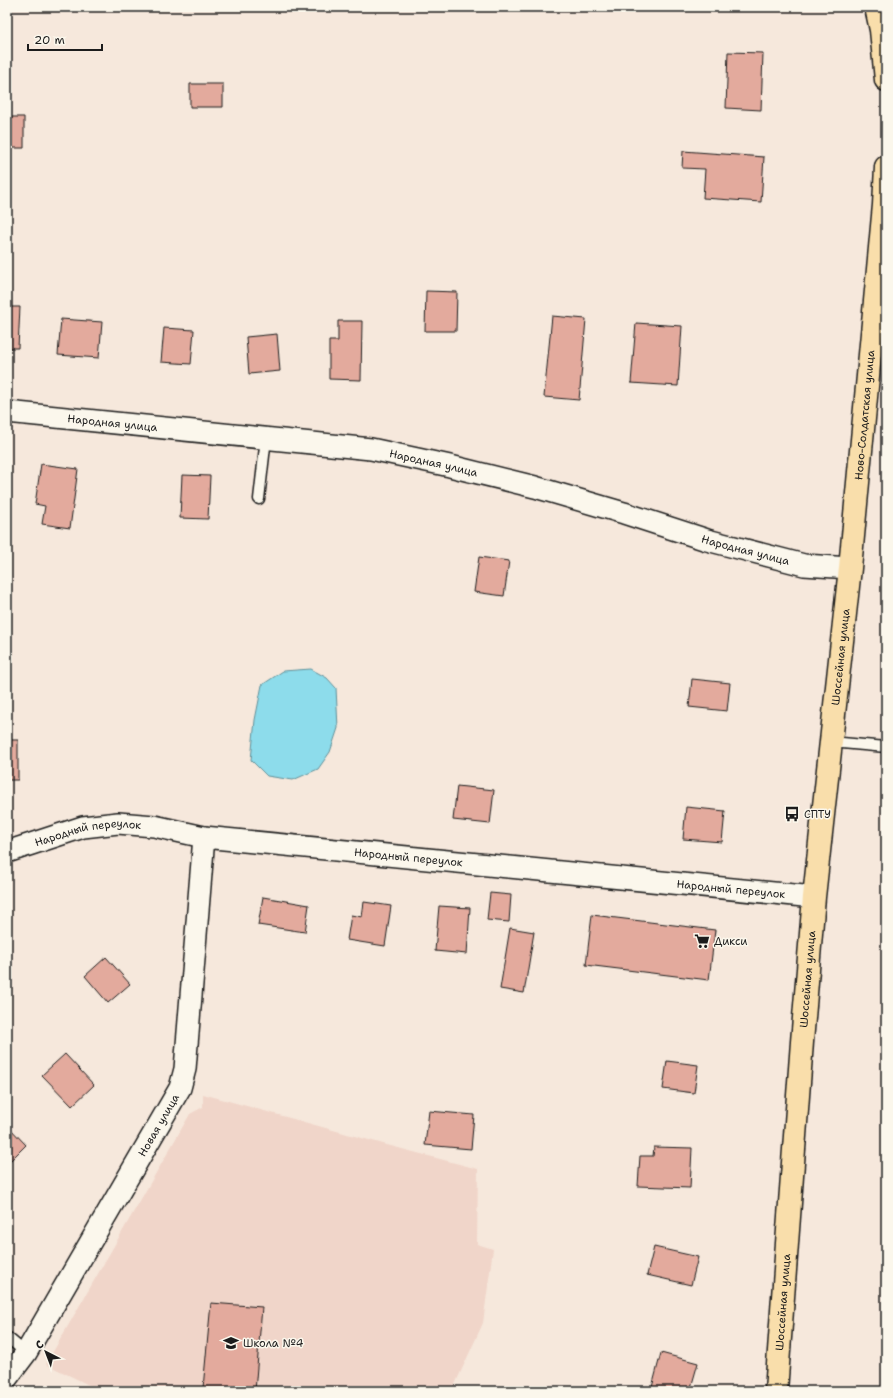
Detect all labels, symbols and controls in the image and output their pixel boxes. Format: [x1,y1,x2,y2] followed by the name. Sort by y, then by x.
[28,26,102,52] scale bar
[34,32,65,48] text: 20 m
[851,349,878,481] street label: Ново-Солдатская улица
[67,411,158,435] street label: Народная улица
[388,446,480,481] street label: Народная улица
[699,532,791,569] street label: Народная улица
[828,608,854,706] street label: Шоссейная улица
[783,805,801,823] bus stop icon: СПТУ
[804,807,831,822] place label: СПТУ
[33,816,142,850] street label: Народный переулок
[353,845,464,870] street label: Народный переулок
[676,877,786,902] street label: Народный переулок
[796,930,819,1028] street label: Шоссейная улица
[693,932,711,950] supermarket icon: Дикси
[714,934,747,949] place label: Дикси
[135,1091,183,1160] street label: Новая улица
[772,1253,794,1351] street label: Шоссейная улица
[26,1332,66,1372] north arrow
[222,1334,240,1352] school or university icon: Школа №4
[243,1336,304,1351] place label: Школа №4
[32,1337,47,1353] text: С

